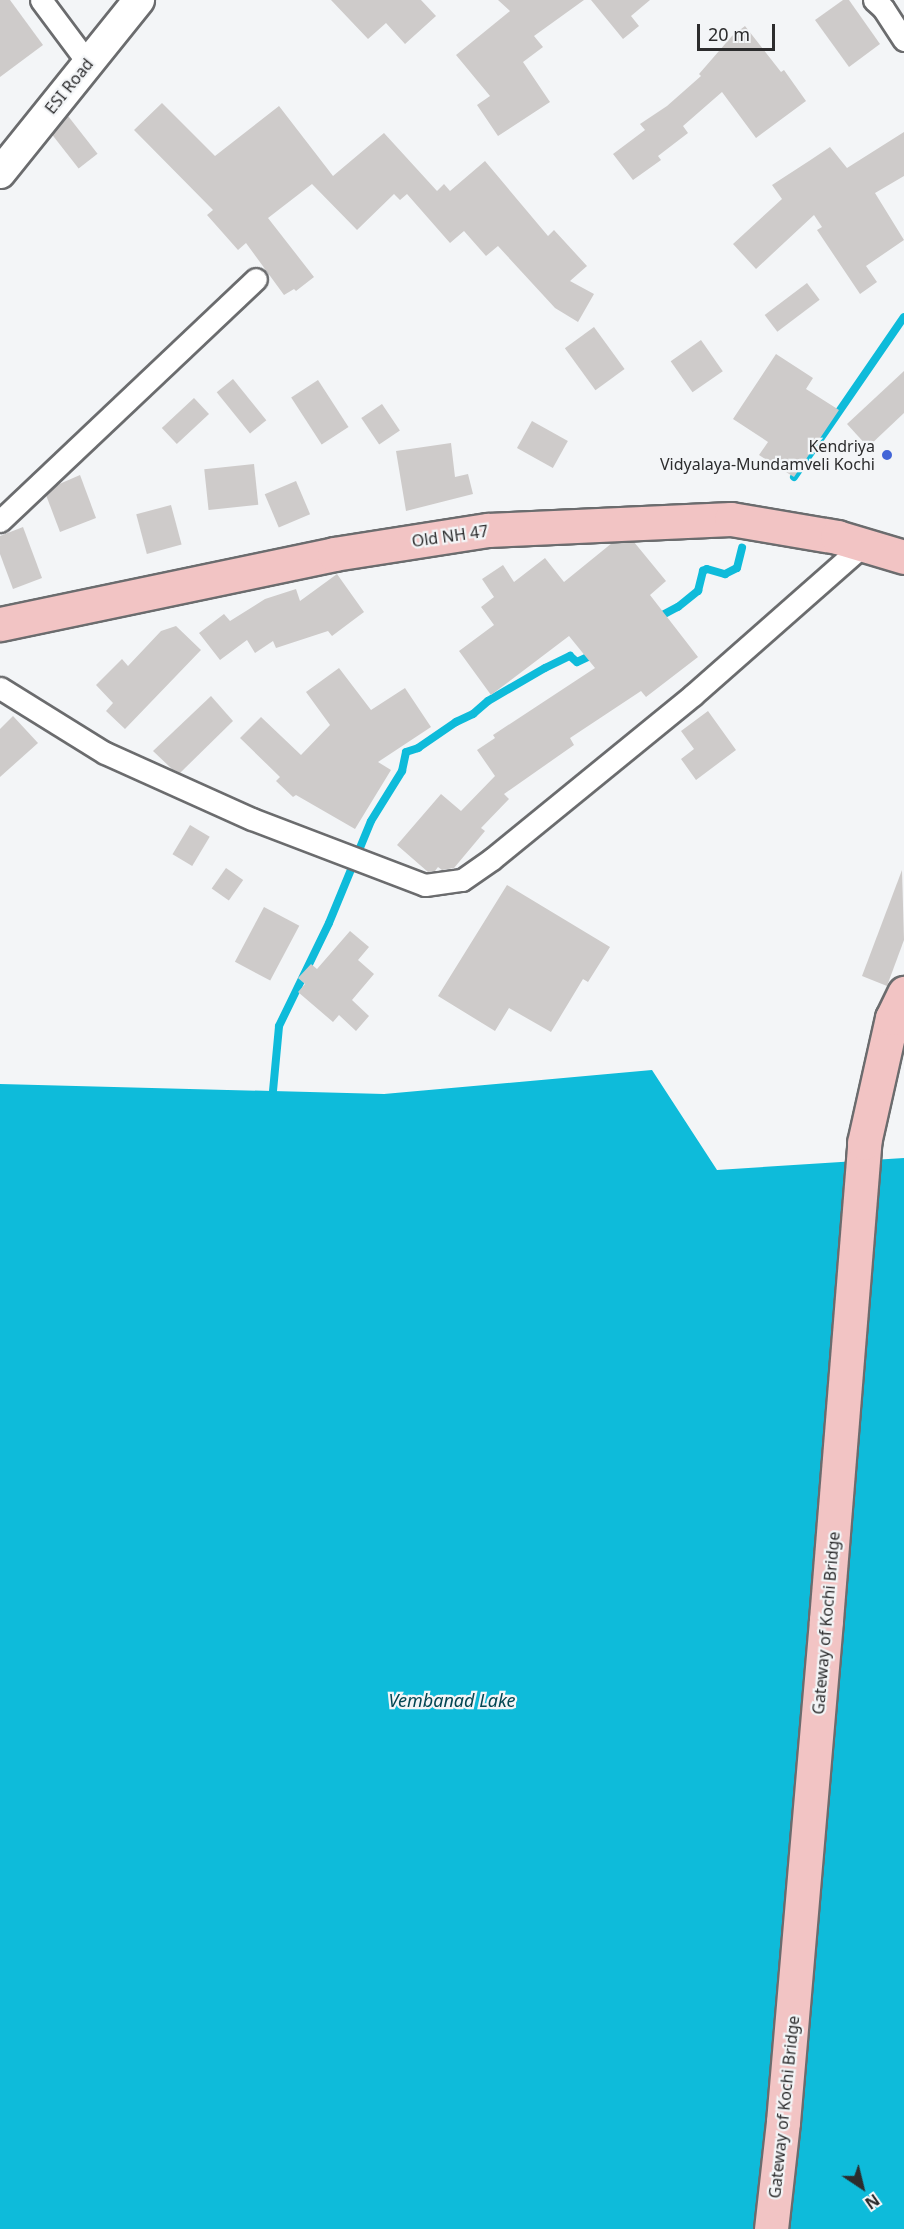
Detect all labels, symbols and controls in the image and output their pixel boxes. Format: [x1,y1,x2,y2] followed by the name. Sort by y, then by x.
[700,12,778,50] scale bar
[708,22,750,46] text: 20 m
[41,54,97,118] street label: ESI Road
[660,436,875,474] place label: Kendriya Vidyalaya-Mundamveli Kochi
[880,448,894,462] marker: Kendriya Vidyalaya-Mundamveli Kochi
[410,521,490,551] street label: Old NH 47
[808,1531,844,1715] street label: Gateway of Kochi Bridge
[388,1689,516,1711] water label: Vembanad Lake
[765,2015,803,2199] street label: Gateway of Kochi Bridge
[832,2157,892,2217] north arrow
[861,2189,884,2214] text: N

